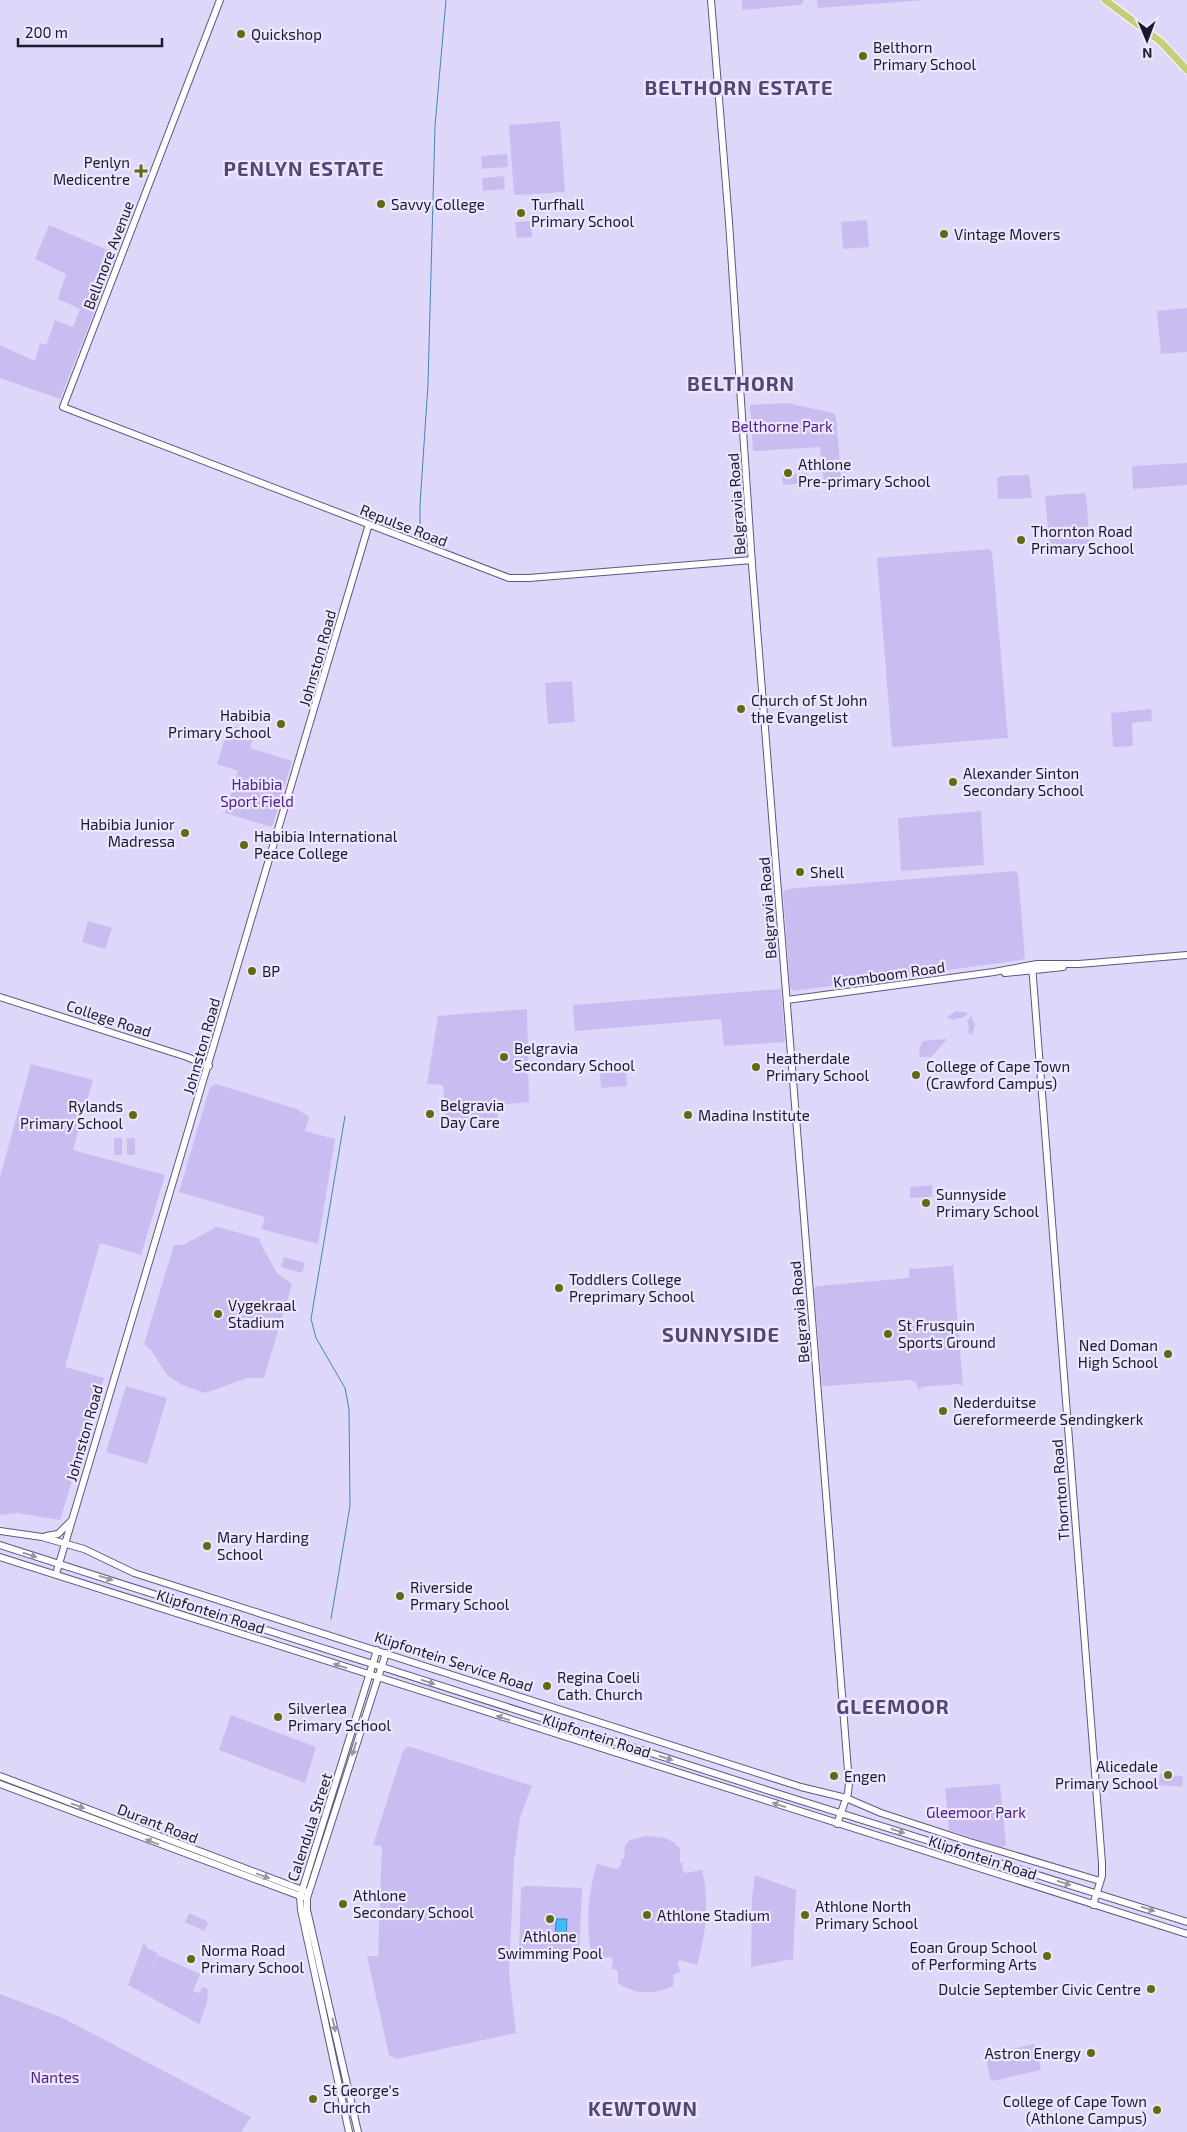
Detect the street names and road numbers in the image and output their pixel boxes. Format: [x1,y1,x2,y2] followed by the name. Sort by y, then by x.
[79,198,137,312] street label: Bellmore Avenue
[723,452,749,556] street label: Belgravia Road
[358,500,450,550] street label: Repulse Road
[295,608,339,708] street label: Johnston Road
[754,856,780,960] street label: Belgravia Road
[832,957,946,991] street label: Kromboom Road
[64,996,154,1040] street label: College Road
[179,996,223,1096] street label: Johnston Road
[786,1260,812,1364] street label: Belgravia Road
[62,1383,106,1483] street label: Johnston Road
[1047,1439,1073,1541] street label: Thornton Road
[155,1585,267,1637] street label: Klipfontein Road
[373,1627,535,1695] street label: Klipfontein Service Road
[541,1709,653,1761] street label: Klipfontein Road
[283,1770,335,1883] street label: Calendula Street
[115,1799,201,1847] street label: Durant Road
[927,1831,1039,1883] street label: Klipfontein Road

